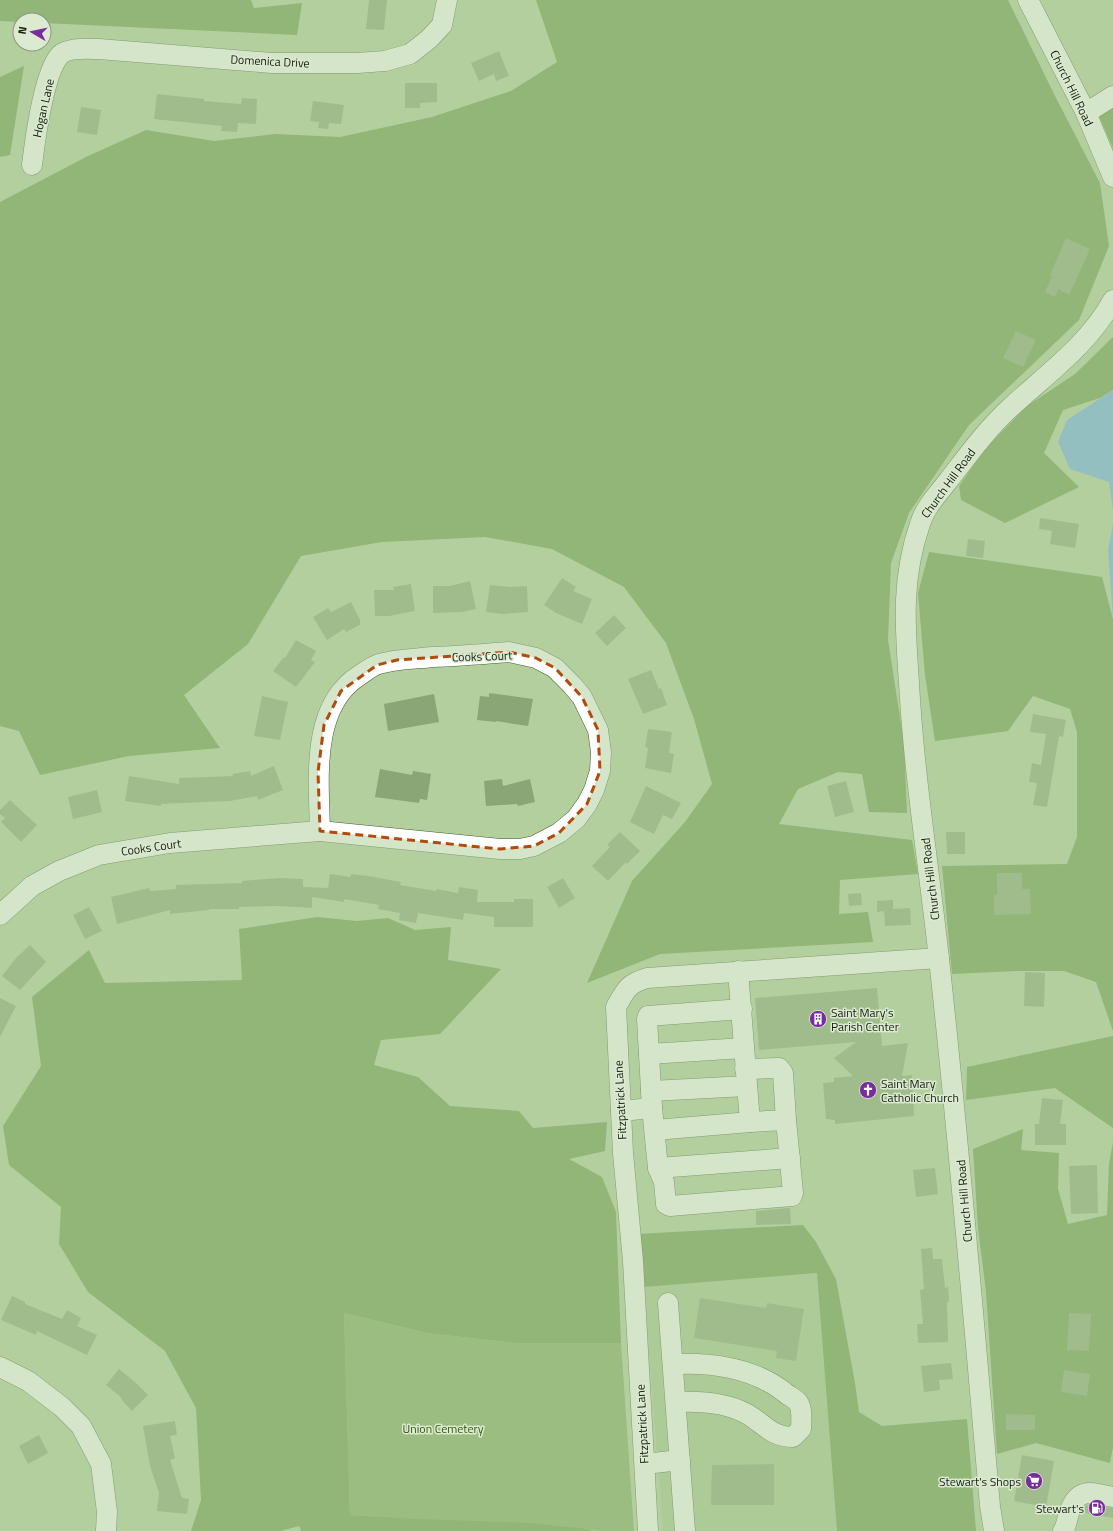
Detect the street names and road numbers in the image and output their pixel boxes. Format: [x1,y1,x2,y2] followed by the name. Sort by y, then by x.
[1045,47,1099,129] street label: Church Hill Road
[230,49,310,73] street label: Domenica Drive
[27,77,59,139] street label: Hogan Lane
[916,444,980,522] street label: Church Hill Road
[451,645,513,667] street label: Cooks Court
[120,833,183,861] street label: Cooks Court
[916,837,944,921] street label: Church Hill Road
[608,1060,632,1140] street label: Fitzpatrick Lane
[951,1159,977,1243] street label: Church Hill Road
[630,1384,654,1464] street label: Fitzpatrick Lane

